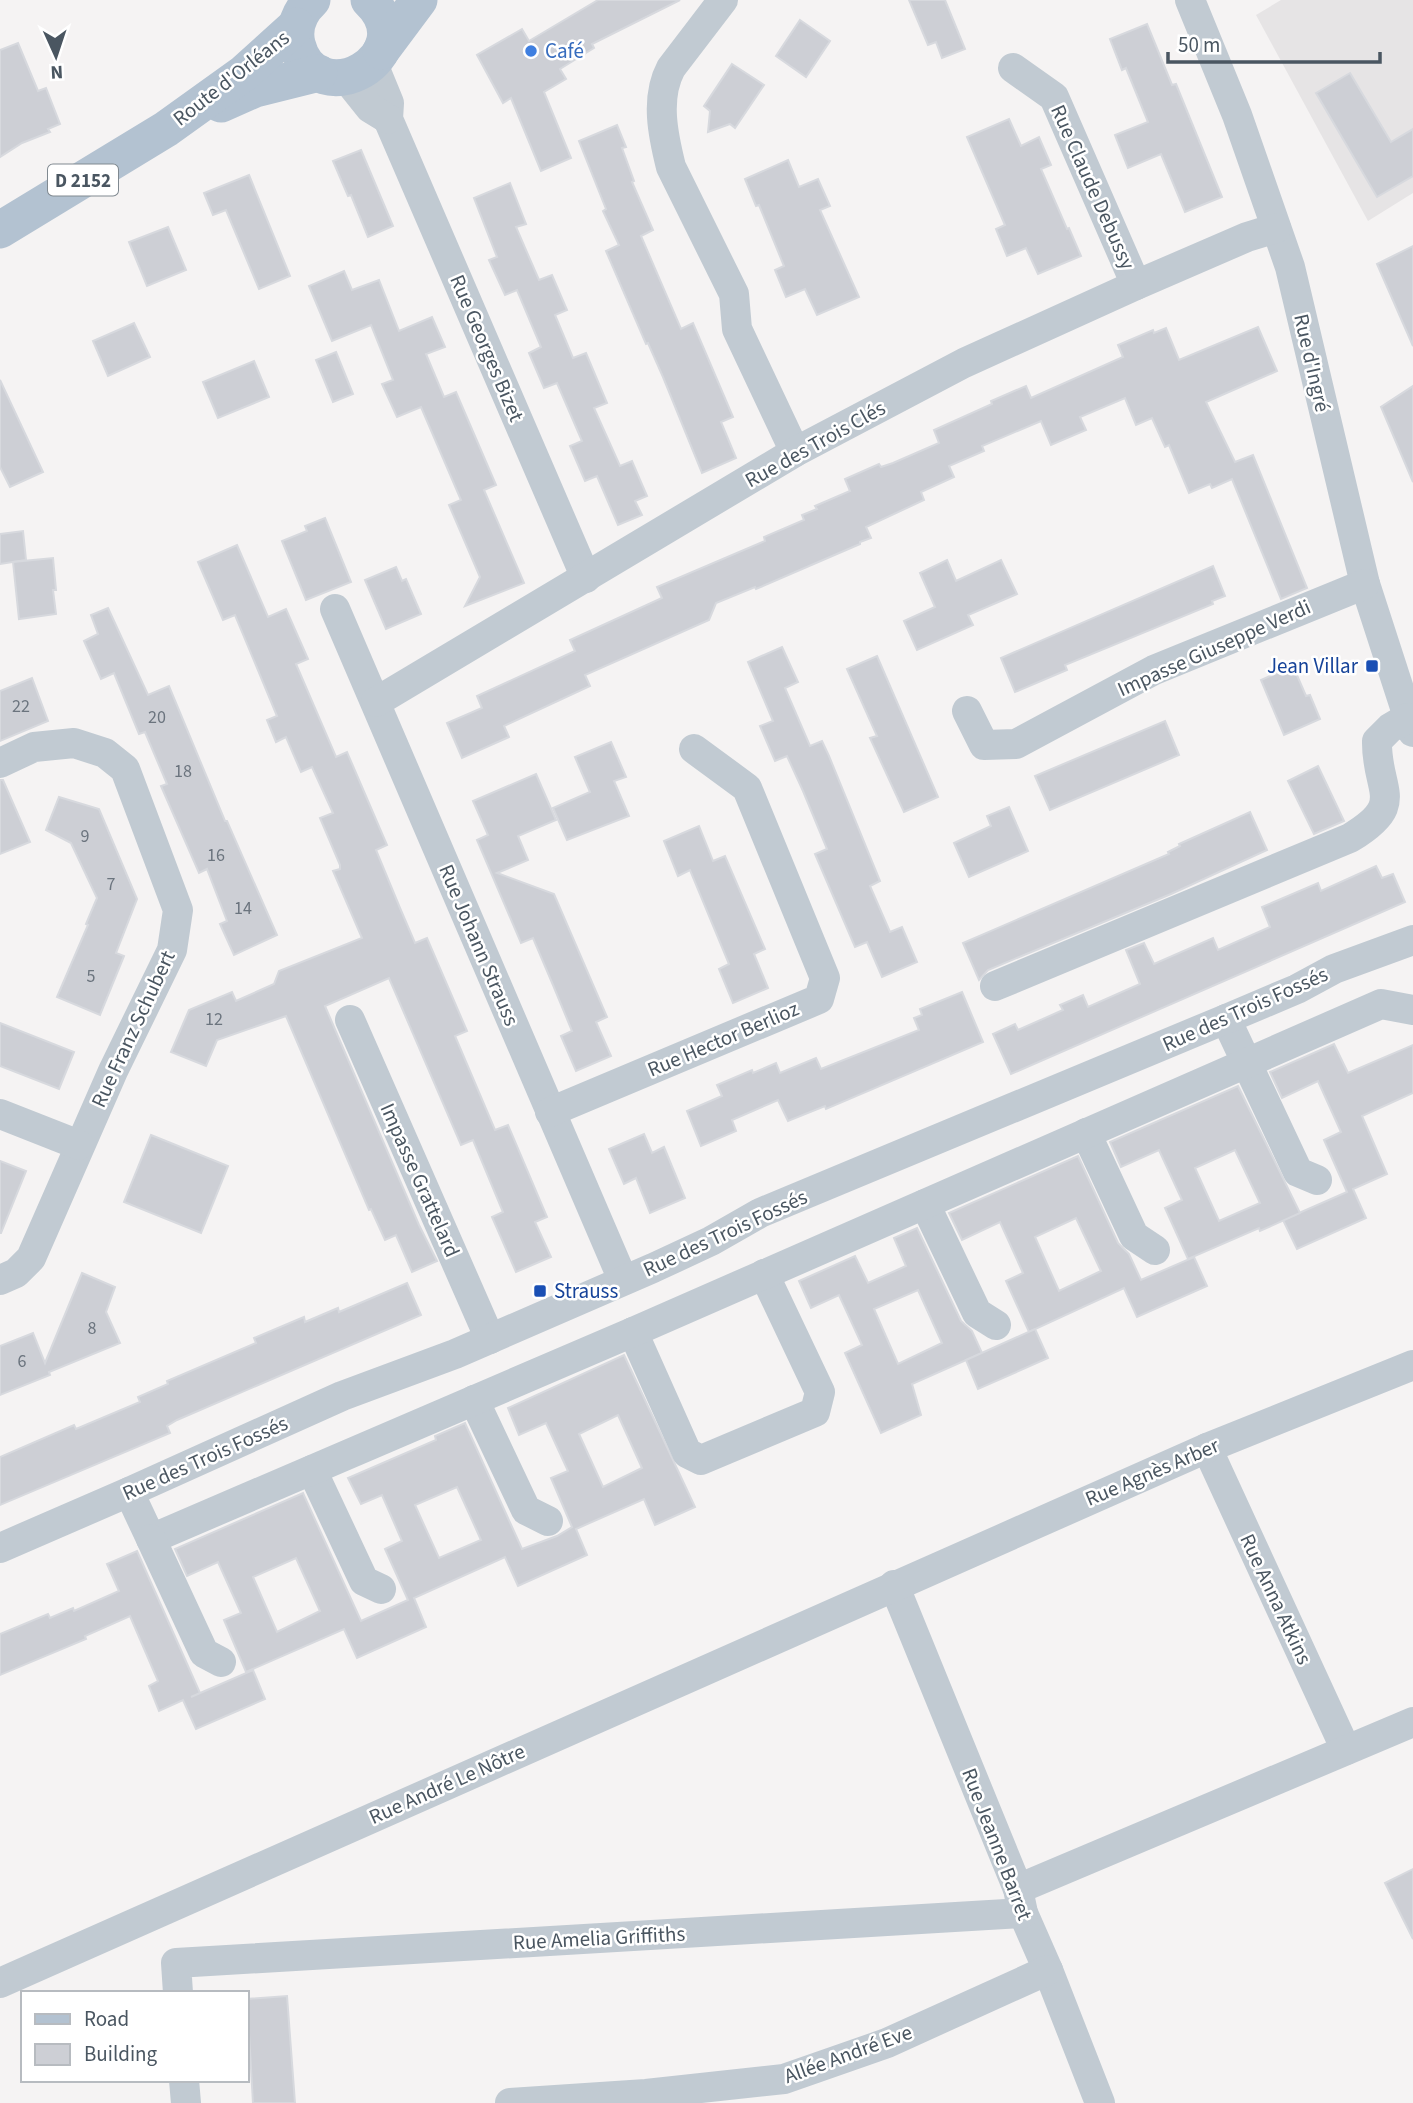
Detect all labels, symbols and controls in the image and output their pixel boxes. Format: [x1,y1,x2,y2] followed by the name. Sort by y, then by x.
[21,21,91,91] north arrow
[1168,21,1380,65] scale bar
[166,23,296,133] street label: Route d'Orléans
[1178,30,1220,60] text: 50 m
[545,36,584,66] place label: Café
[523,43,539,59] marker: Café
[50,58,64,85] text: N
[1043,100,1143,274] street label: Rue Claude Debussy
[48,164,118,196] road number: D 2152
[443,270,531,426] street label: Rue Georges Bizet
[1286,311,1338,415] street label: Rue d'Ingré
[739,393,891,495] street label: Rue des Trois Clés
[1113,592,1315,704] street label: Impasse Giuseppe Verdi
[1267,651,1359,681] place label: Jean Villar
[1364,658,1380,674] marker: Jean Villar
[12,694,30,719] house number: 22
[148,705,166,730] house number: 20
[174,759,192,784] house number: 18
[81,824,90,849] house number: 9
[207,843,225,868] house number: 16
[431,860,527,1031] street label: Rue Johann Strauss
[107,872,116,897] house number: 7
[234,896,252,921] house number: 14
[83,946,183,1112] street label: Rue Franz Schubert
[1158,959,1333,1059] street label: Rue des Trois Fossés
[87,964,96,989] house number: 5
[643,994,803,1084] street label: Rue Hector Berlioz
[205,1007,223,1032] house number: 12
[373,1098,467,1262] street label: Impasse Grattelard
[638,1182,812,1284] street label: Rue des Trois Fossés
[554,1276,618,1306] place label: Strauss
[532,1283,548,1299] marker: Strauss
[88,1316,97,1341] house number: 8
[18,1349,27,1374] house number: 6
[118,1408,293,1508] street label: Rue des Trois Fossés
[1080,1430,1224,1514] street label: Rue Agnès Arber
[1233,1529,1320,1670] street label: Rue Anna Atkins
[364,1736,530,1832] street label: Rue André Le Nôtre
[954,1763,1040,1925] street label: Rue Jeanne Barret
[512,1918,686,1957] street label: Rue Amelia Griffiths
[21,1991,248,2082] legend
[84,2004,129,2034] text: Road
[780,2017,916,2091] street label: Allée André Eve
[84,2039,158,2069] text: Building

